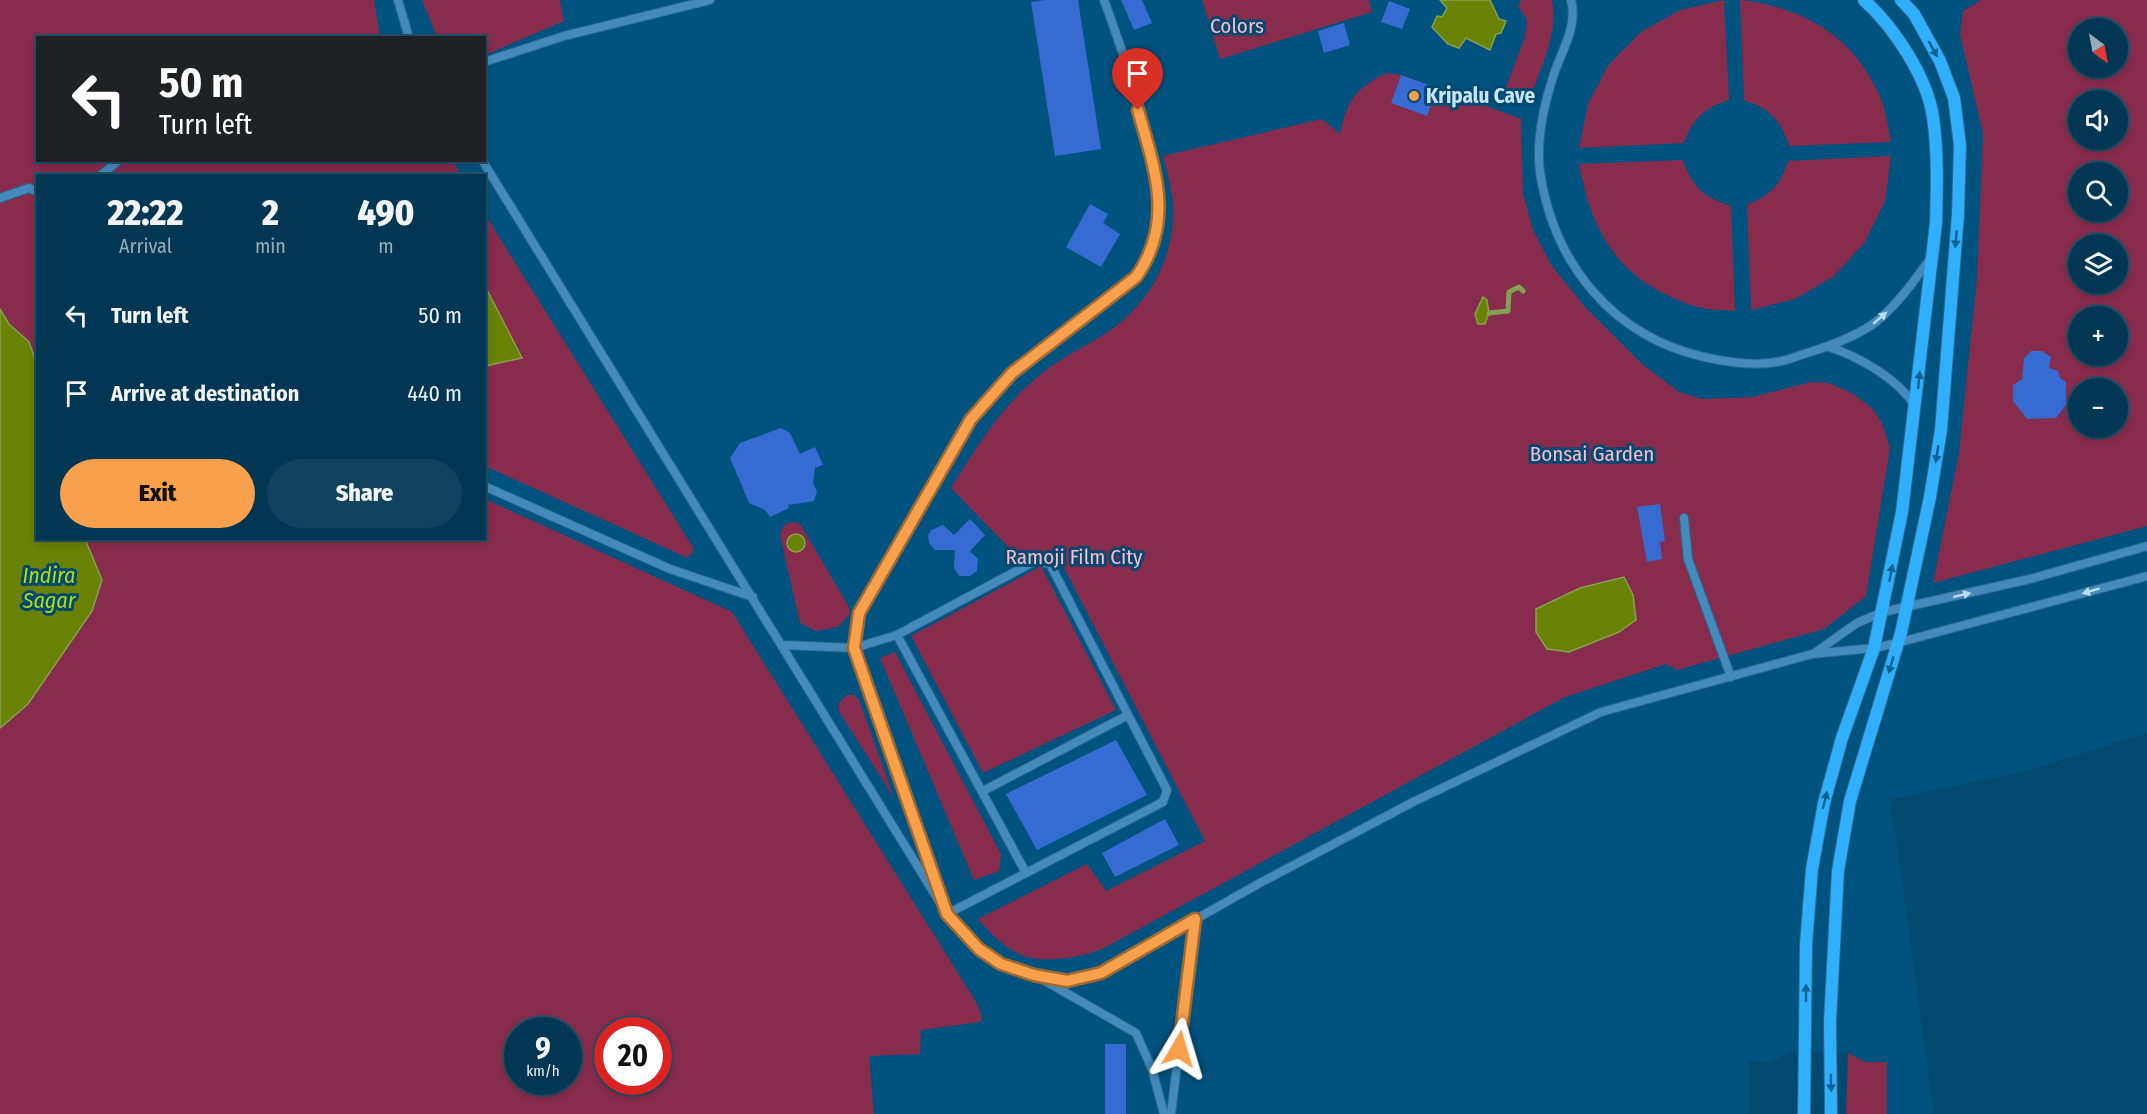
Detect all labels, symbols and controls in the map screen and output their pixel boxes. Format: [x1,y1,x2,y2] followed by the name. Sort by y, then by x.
[1210,13,1264,39] park label: Colors
[2068,18,2128,78] north arrow
[2068,18,2128,438] map controls
[1928,40,1938,57] one-way arrow
[1112,48,1163,110] pin
[1121,57,1154,90] icon: arrive
[159,58,243,108] text: 50 m
[60,60,138,138] icon: left
[1426,83,1535,109] place label: Kripalu Cave
[1407,89,1421,103] marker: Kripalu Cave
[2068,90,2128,150] button: sound
[159,109,252,141] text: Turn left
[2068,162,2128,222] button: search
[107,191,183,235] text: 22:22
[262,191,279,235] text: 2
[357,191,415,235] text: 490
[1951,229,1961,248] one-way arrow
[119,234,172,258] text: Arrival
[255,234,286,258] text: min
[378,234,394,258] text: m
[2068,234,2128,294] button: layers
[60,299,93,332] icon: left
[111,302,189,329] text: Turn left
[418,302,462,329] text: 50 m
[2068,306,2128,366] button: +
[1872,311,1888,324] one-way arrow
[1914,370,1924,389] one-way arrow
[60,377,93,410] icon: arrive
[2068,378,2128,438] button: −
[111,380,299,407] text: Arrive at destination
[407,380,462,407] text: 440 m
[1530,441,1654,467] park label: Bonsai Garden
[1932,445,1941,464] one-way arrow
[60,459,255,528] button: Exit
[267,459,462,528] button: Share
[1006,544,1143,570] park label: Ramoji Film City
[22,562,77,614] water label: Indira Sagar
[1887,563,1896,582] one-way arrow
[2082,587,2100,597] one-way arrow
[1953,589,1971,599] one-way arrow
[1886,656,1895,674] one-way arrow
[1821,791,1831,809] one-way arrow
[1801,984,1811,1003] one-way arrow
[594,1017,672,1095] speed limit sign: 20
[1147,1017,1211,1081] position arrow
[535,1031,551,1067] text: 9
[526,1062,560,1080] text: km/h
[1826,1073,1835,1092] one-way arrow

